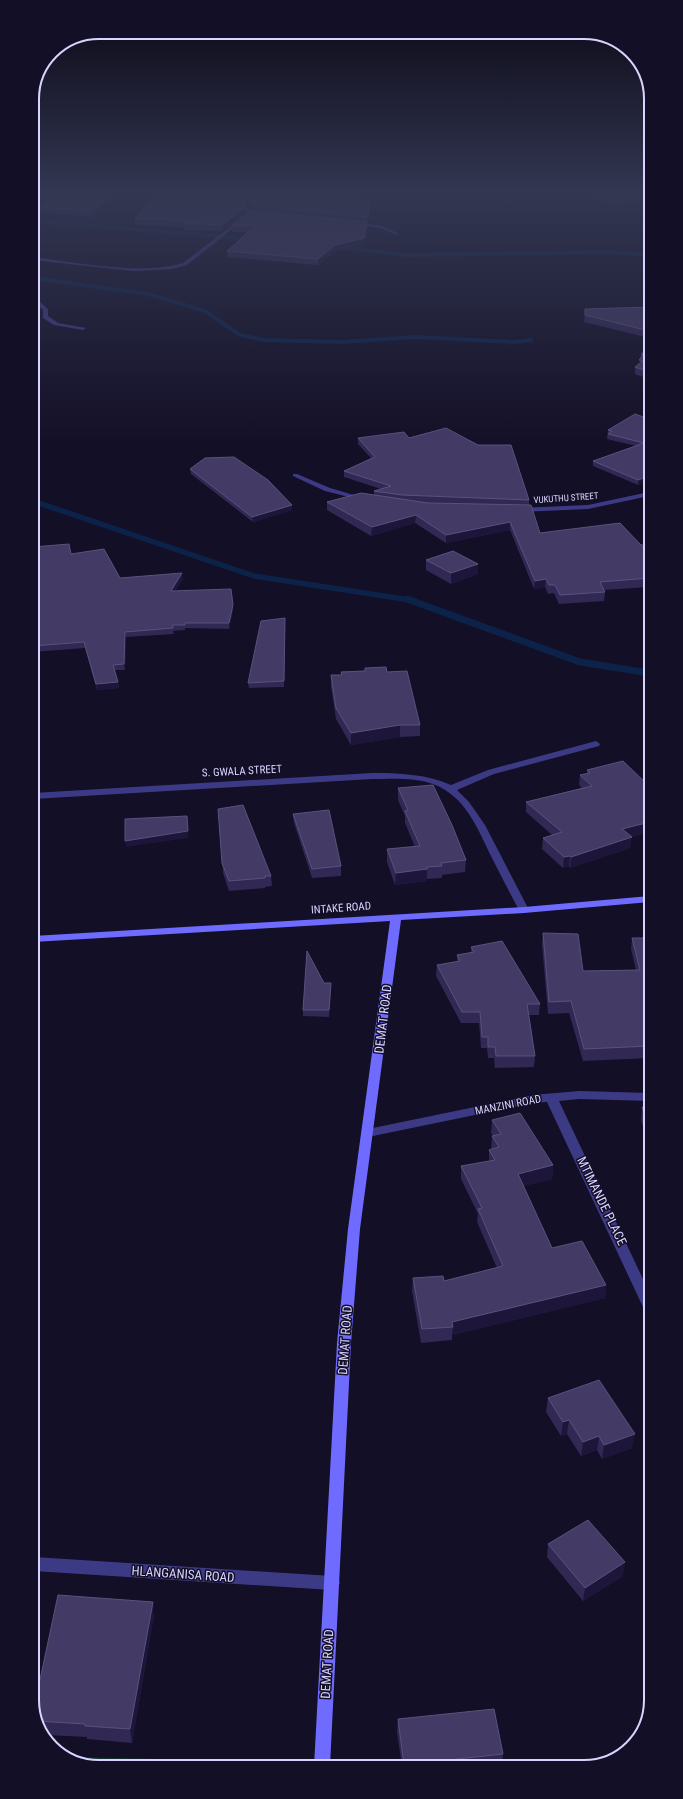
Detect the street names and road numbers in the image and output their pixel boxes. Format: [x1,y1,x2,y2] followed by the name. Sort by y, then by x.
[533,491,599,505] street label: VUKUTHU STREET
[202,762,283,780] street label: S. GWALA STREET
[311,899,371,917] street label: INTAKE ROAD
[371,984,395,1054] street label: DEMAT ROAD
[474,1092,542,1118] street label: MANZINI ROAD
[574,1154,630,1248] street label: MTIMANDE PLACE
[335,1305,355,1375] street label: DEMAT ROAD
[131,1563,235,1585] street label: HLANGANISA ROAD
[318,1629,336,1699] street label: DEMAT ROAD

